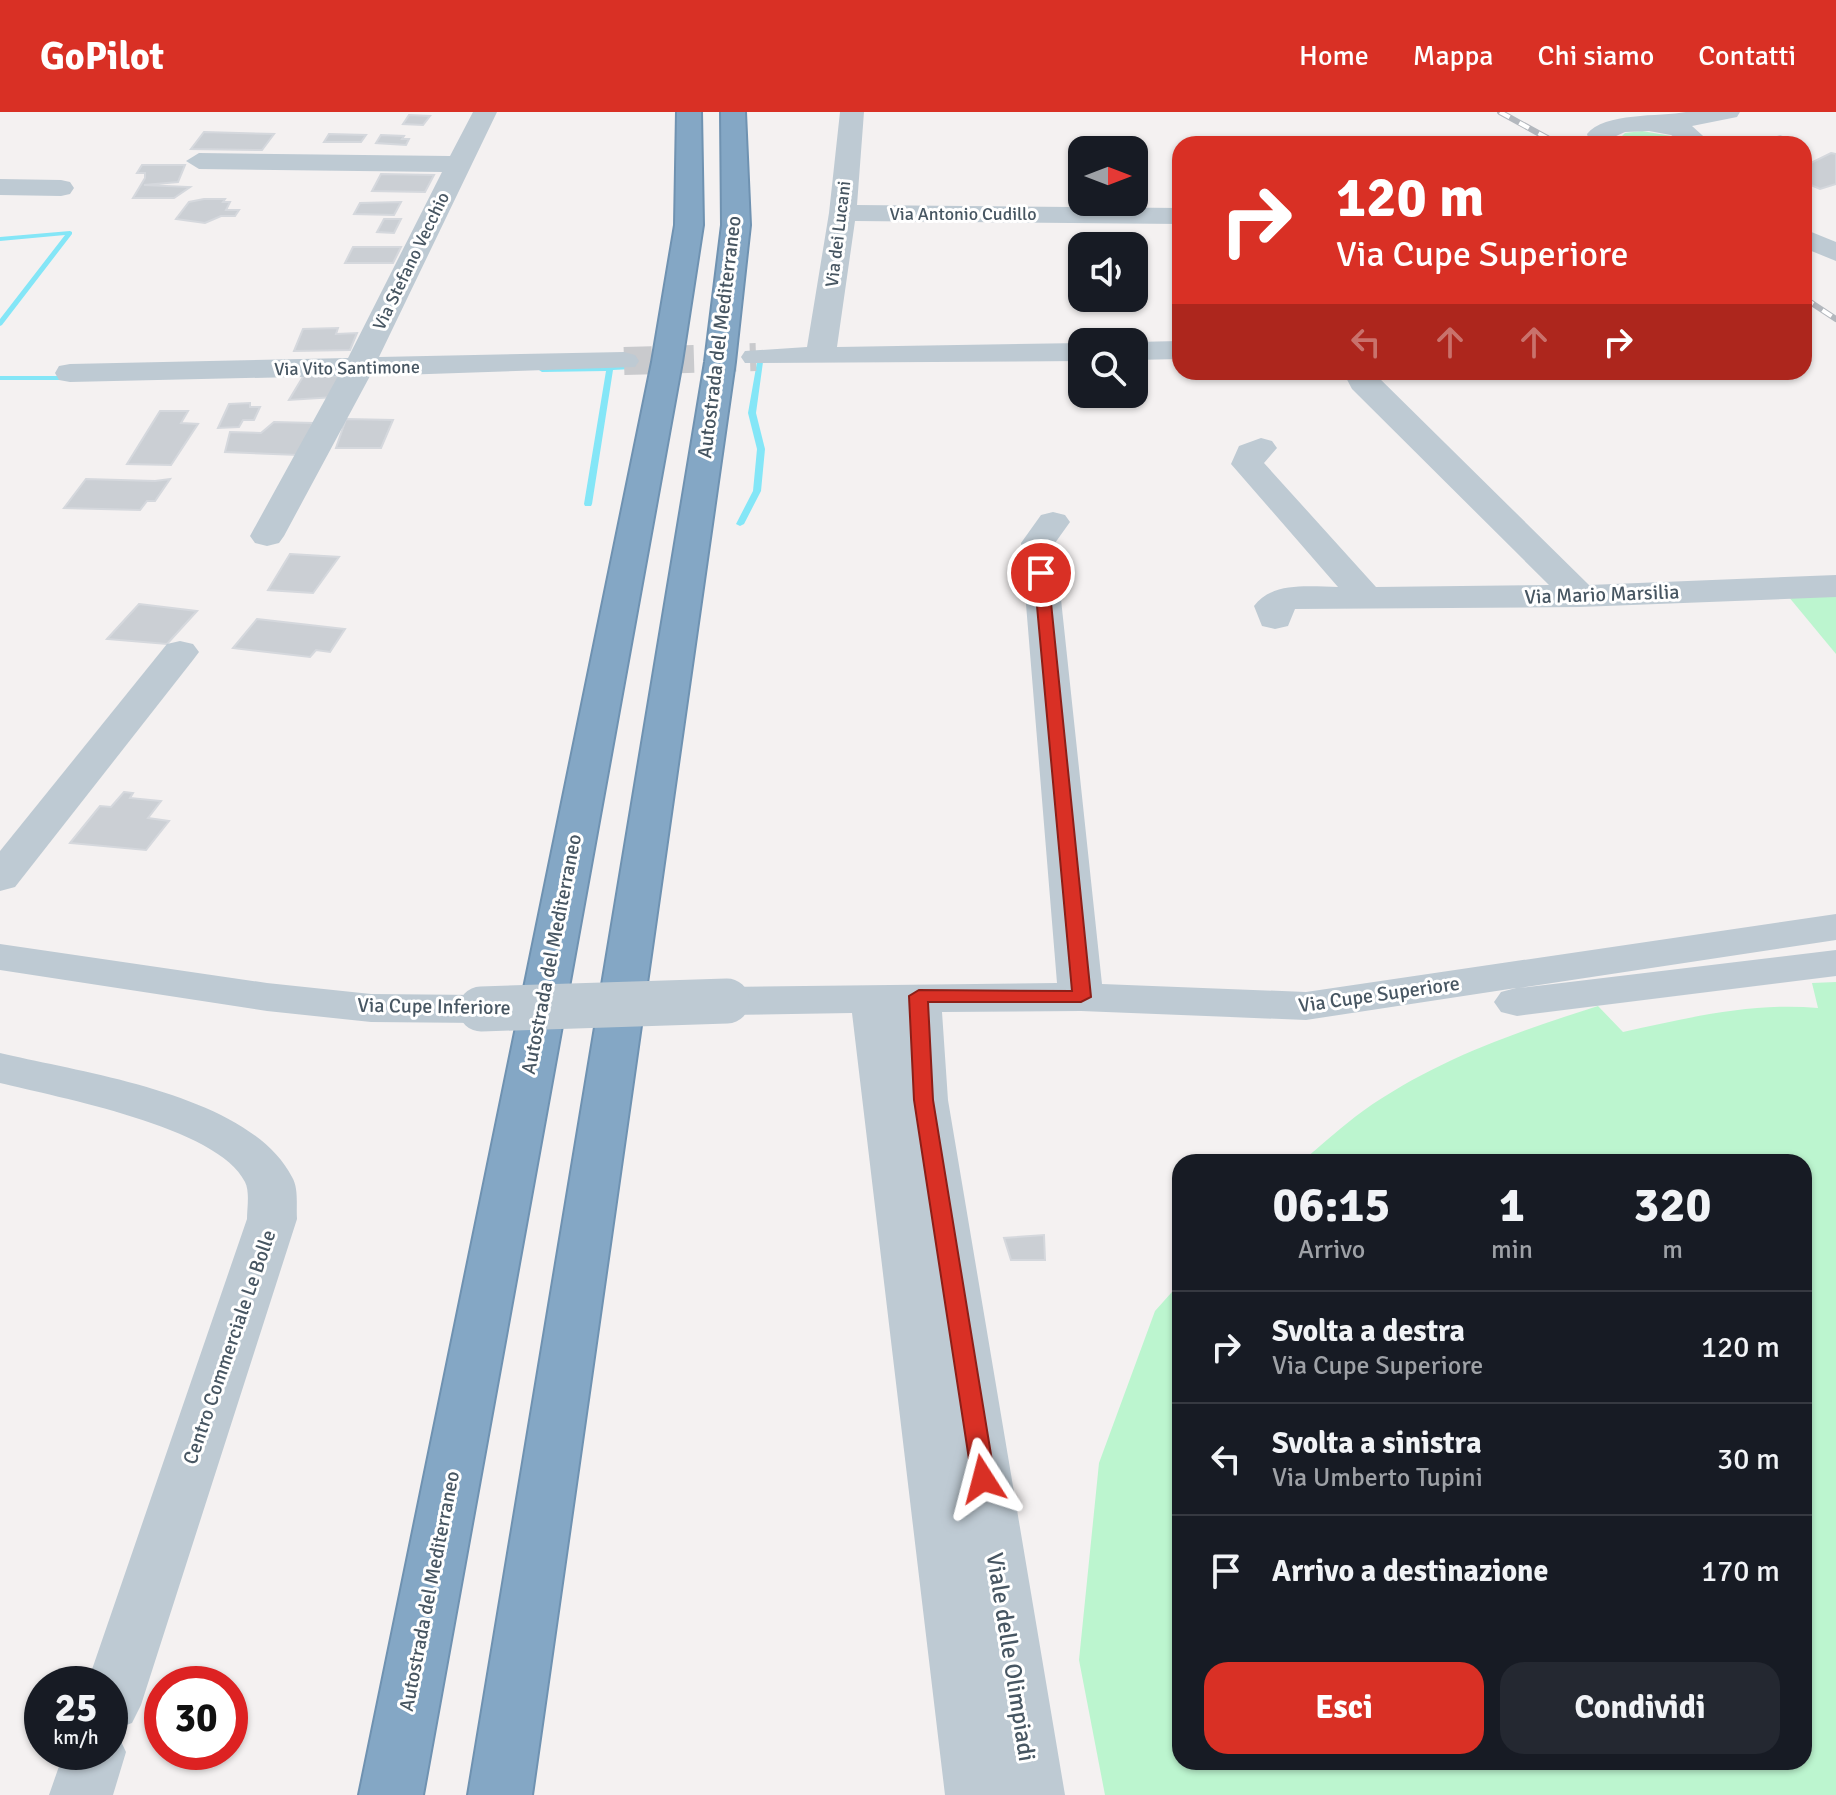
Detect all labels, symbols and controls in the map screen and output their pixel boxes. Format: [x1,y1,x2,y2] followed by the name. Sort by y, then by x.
[40,33,164,80] text: GoPilot
[1299,39,1369,73] text: Home
[1413,39,1494,73] text: Mappa
[1538,39,1654,73] text: Chi siamo
[1698,39,1796,73] text: Contatti
[1068,136,1148,216] north arrow
[1068,136,1148,408] map controls
[1336,163,1484,232] text: 120 m
[1204,168,1308,272] icon: right
[821,180,855,288] street label: Via dei Lucani
[368,188,454,334] street label: Via Stefano Vecchio
[889,203,1037,225] street label: Via Antonio Cudillo
[692,214,747,460] street label: Autostrada del Mediterraneo
[1068,232,1148,312] button: sound
[1336,232,1629,277] text: Via Cupe Superiore
[1344,320,1388,364] icon: left
[1428,320,1472,364] icon: ahead
[1512,320,1556,364] icon: ahead
[1596,320,1640,364] icon: right
[1068,328,1148,408] button: search
[274,356,420,380] street label: Via Vito Santimone
[1007,539,1075,607] pin
[1019,551,1063,595] icon: arrive
[1524,579,1680,610] street label: Via Mario Marsilia
[516,832,587,1076] street label: Autostrada del Mediterraneo
[1297,971,1461,1018] street label: Via Cupe Superiore
[357,993,511,1020] street label: Via Cupe Inferiore
[1273,1176,1390,1235] text: 06:15
[1499,1176,1525,1235] text: 1
[1634,1176,1711,1235] text: 320
[178,1227,281,1468] street label: Centro Commerciale Le Bolle
[1298,1234,1365,1266] text: Arrivo
[1491,1234,1533,1266] text: min
[1662,1234,1683,1266] text: m
[1272,1313,1465,1350] text: Svolta a destra
[1204,1325,1248,1369] icon: right
[1701,1329,1780,1366] text: 120 m
[1272,1350,1483,1382] text: Via Cupe Superiore
[1272,1425,1482,1462] text: Svolta a sinistra
[941,1437,1025,1521] position arrow
[1204,1437,1248,1481] icon: left
[1717,1441,1780,1478] text: 30 m
[1272,1462,1483,1494] text: Via Umberto Tupini
[394,1469,465,1713] street label: Autostrada del Mediterraneo
[1204,1549,1248,1593] icon: arrive
[980,1550,1042,1764] street label: Viale delle Olimpiadi
[1272,1553,1548,1590] text: Arrivo a destinazione
[1701,1553,1780,1590] text: 170 m
[1204,1662,1484,1754] button: Esci
[1500,1662,1780,1754] button: Condividi
[144,1666,248,1770] speed limit sign: 30
[54,1683,98,1733] text: 25
[53,1725,99,1750] text: km/h

